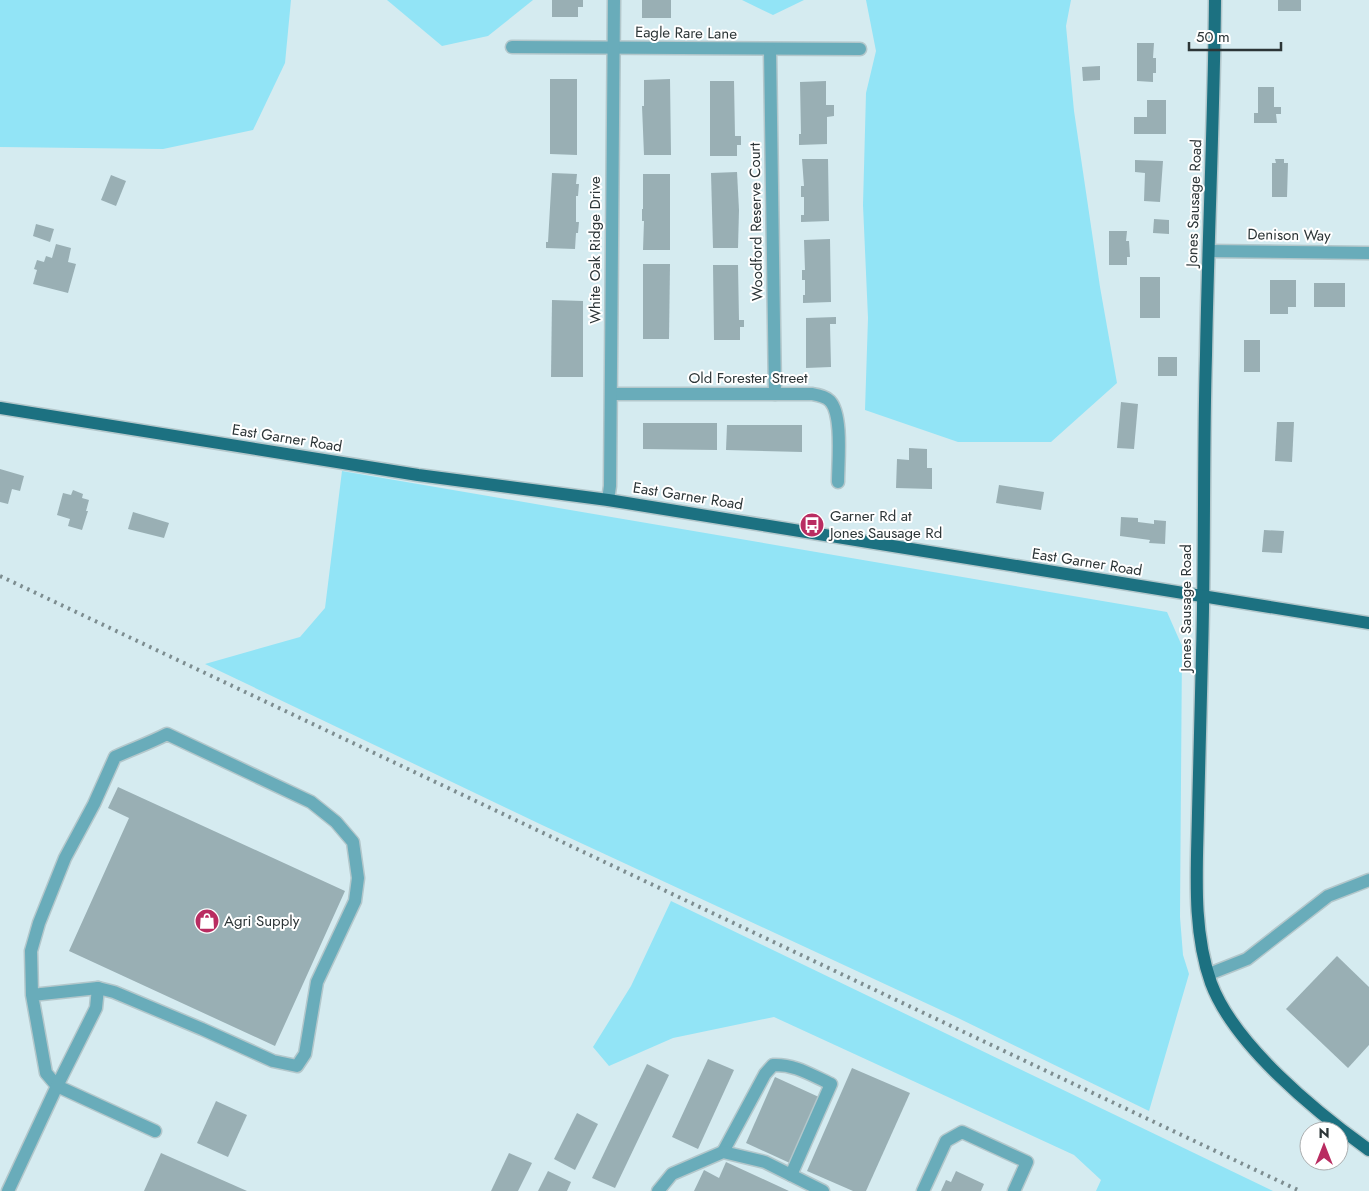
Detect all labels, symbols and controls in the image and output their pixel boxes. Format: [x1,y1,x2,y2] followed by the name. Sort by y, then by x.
[1189,20,1282,52] scale bar
[635,21,737,45] street label: Eagle Rare Lane
[1196,26,1230,48] text: 50 m
[1181,139,1207,269] street label: Jones Sausage Road
[744,142,768,301] street label: Woodford Reserve Court
[584,176,606,324] street label: White Oak Ridge Drive
[1247,223,1331,247] street label: Denison Way
[688,367,808,389] street label: Old Forester Street
[230,418,344,458] street label: East Garner Road
[631,476,745,516] street label: East Garner Road
[828,505,942,544] place label: Garner Rd at Jones Sausage Rd
[799,512,825,538] bus stop icon: Garner Rd at Jones Sausage Rd
[1030,542,1144,582] street label: East Garner Road
[1175,544,1197,674] street label: Jones Sausage Road
[194,908,220,934] shop icon: Agri Supply
[224,910,300,932] place label: Agri Supply
[1299,1121,1349,1171] north arrow
[1318,1123,1330,1143] text: N

